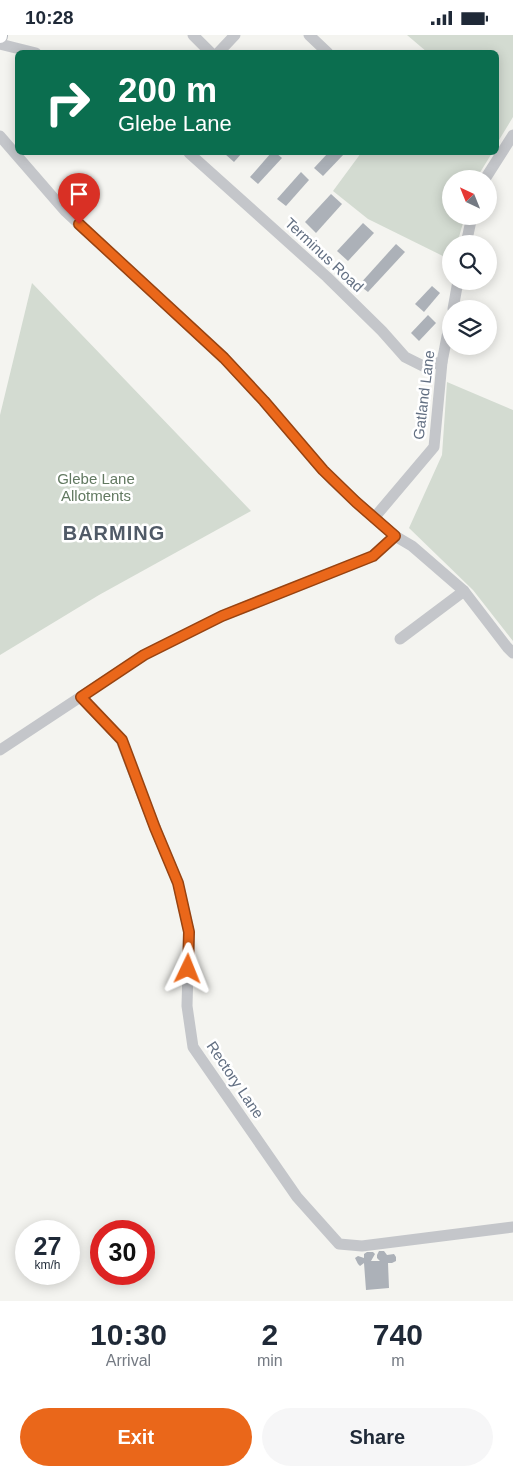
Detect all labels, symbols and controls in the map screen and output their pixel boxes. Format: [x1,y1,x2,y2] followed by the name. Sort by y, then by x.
[25,7,74,28] text: 10:28
[35,70,100,135] icon: right
[118,70,217,109] text: 200 m
[118,111,232,136] text: Glebe Lane
[442,170,498,225] north arrow
[442,170,497,355] map controls
[58,173,100,224] pin
[65,180,93,208] icon: arrive
[282,214,367,295] street label: Terminus Road
[442,235,497,290] button: search
[442,300,497,355] button: layers
[410,349,437,441] street label: Gatland Lane
[57,470,135,504] park label: Glebe Lane Allotments
[63,522,165,544] district label: BARMING
[161,942,213,994] position arrow
[203,1038,267,1121] street label: Rectory Lane
[90,1220,155,1285] speed limit sign: 30
[34,1232,61,1260] text: 27
[34,1258,61,1272] text: km/h
[90,1318,167,1351] text: 10:30
[261,1318,278,1351] text: 2
[373,1318,423,1351] text: 740
[106,1352,151,1369] text: Arrival
[257,1352,283,1369] text: min
[391,1352,404,1369] text: m
[20,1408,252,1466] button: Exit
[262,1408,493,1466] button: Share

